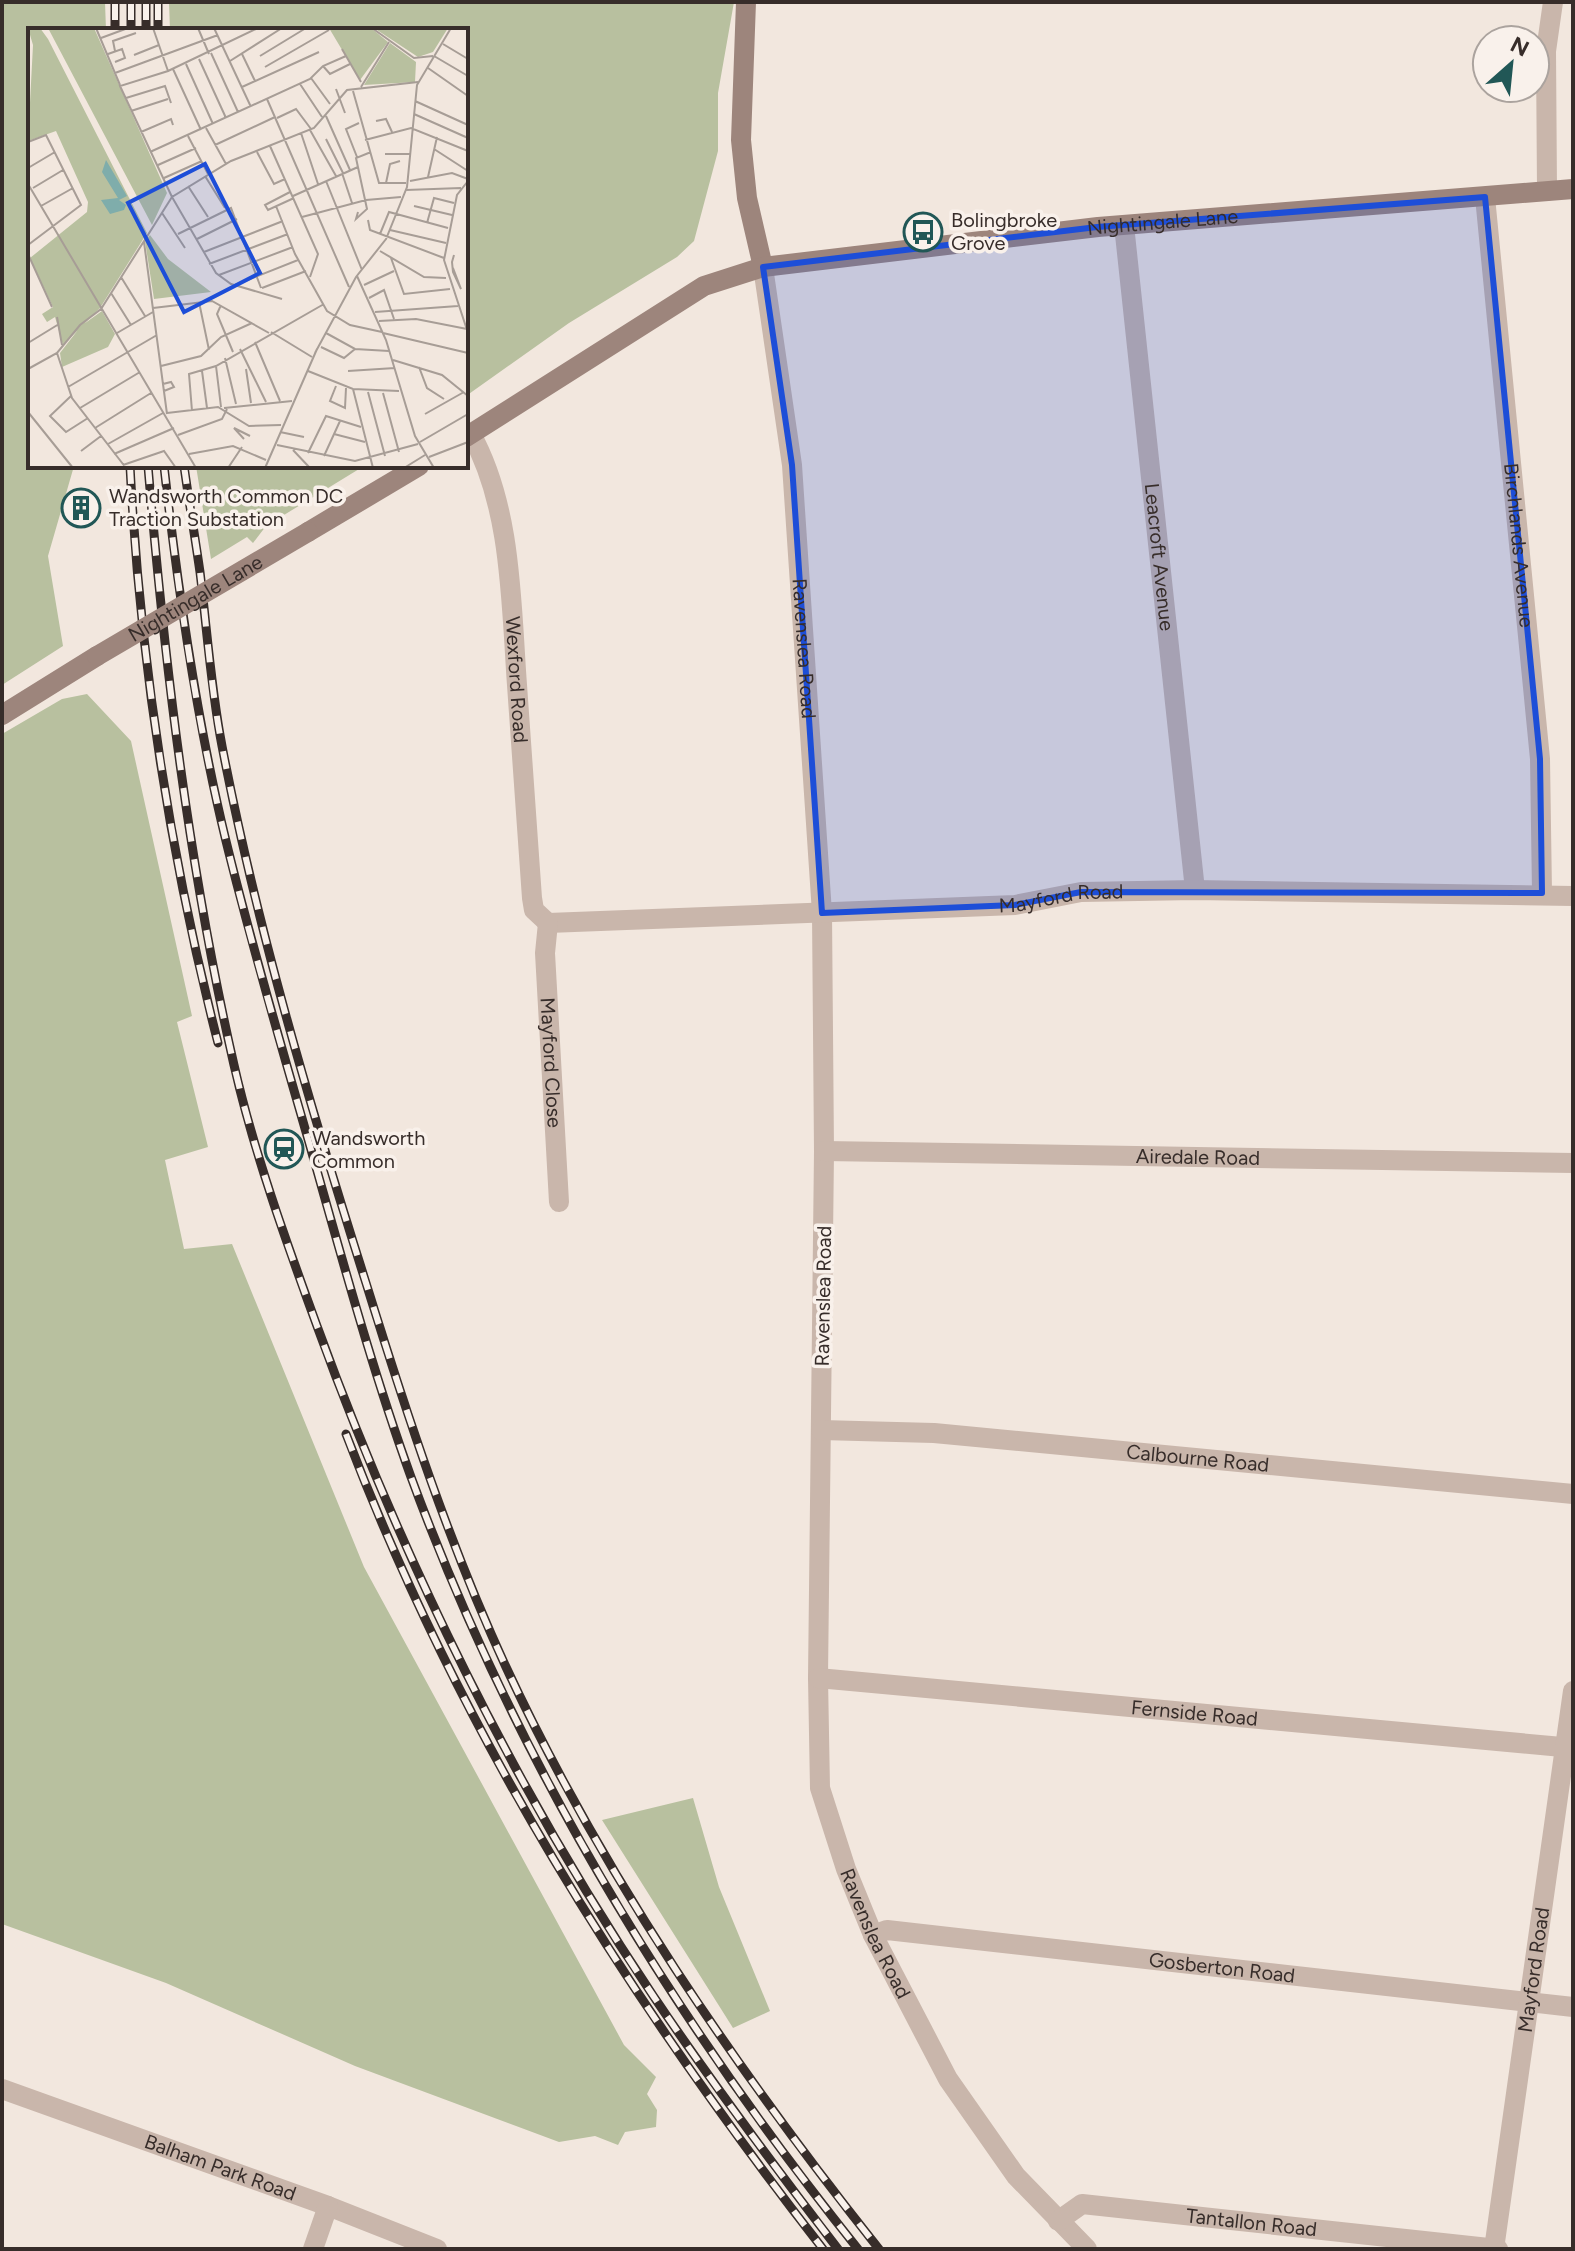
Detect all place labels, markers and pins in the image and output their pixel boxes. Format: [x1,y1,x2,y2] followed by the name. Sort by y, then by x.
[951,208,1057,255] place label: Bolingbroke Grove
[902,211,944,253] bus stop icon: Bolingbroke Grove
[109,484,343,531] place label: Wandsworth Common DC Traction Substation
[60,487,102,529] building icon: Wandsworth Common DC Traction Substation
[312,1126,425,1173] place label: Wandsworth Common
[263,1128,305,1170] station icon: Wandsworth Common

